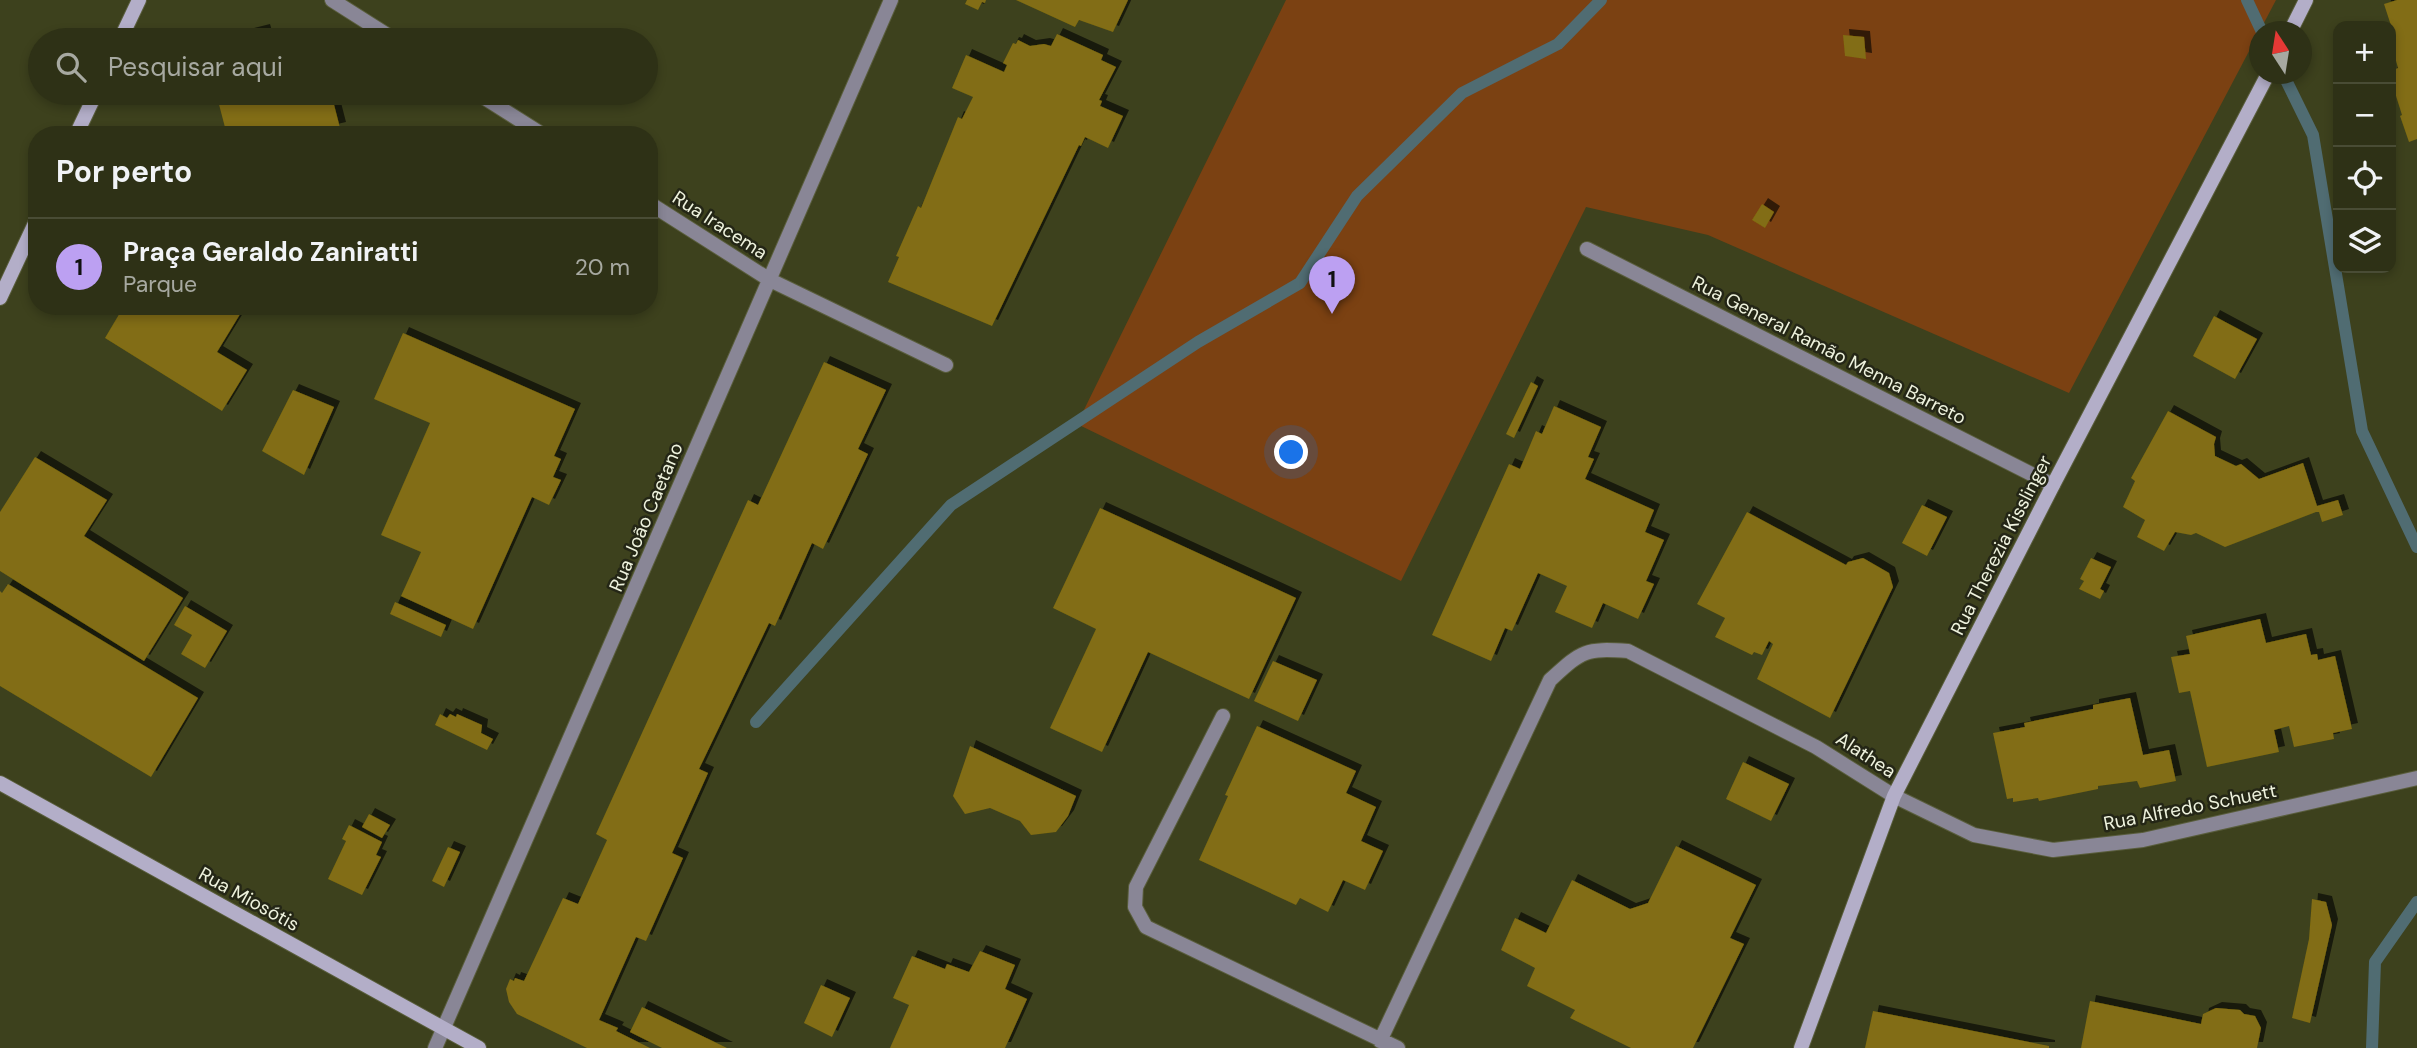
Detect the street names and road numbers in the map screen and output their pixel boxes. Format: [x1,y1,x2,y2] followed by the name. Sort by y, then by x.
[668,185,772,265] street label: Rua Iracema
[1688,270,1970,430] street label: Rua General Ramão Menna Barreto
[603,439,689,595] street label: Rua João Caetano
[1945,451,2057,639] street label: Rua Therezia Kisslinger
[1831,726,1901,784] street label: Alathea
[2101,778,2279,836] street label: Rua Alfredo Schuett
[194,861,304,937] street label: Rua Miosótis

